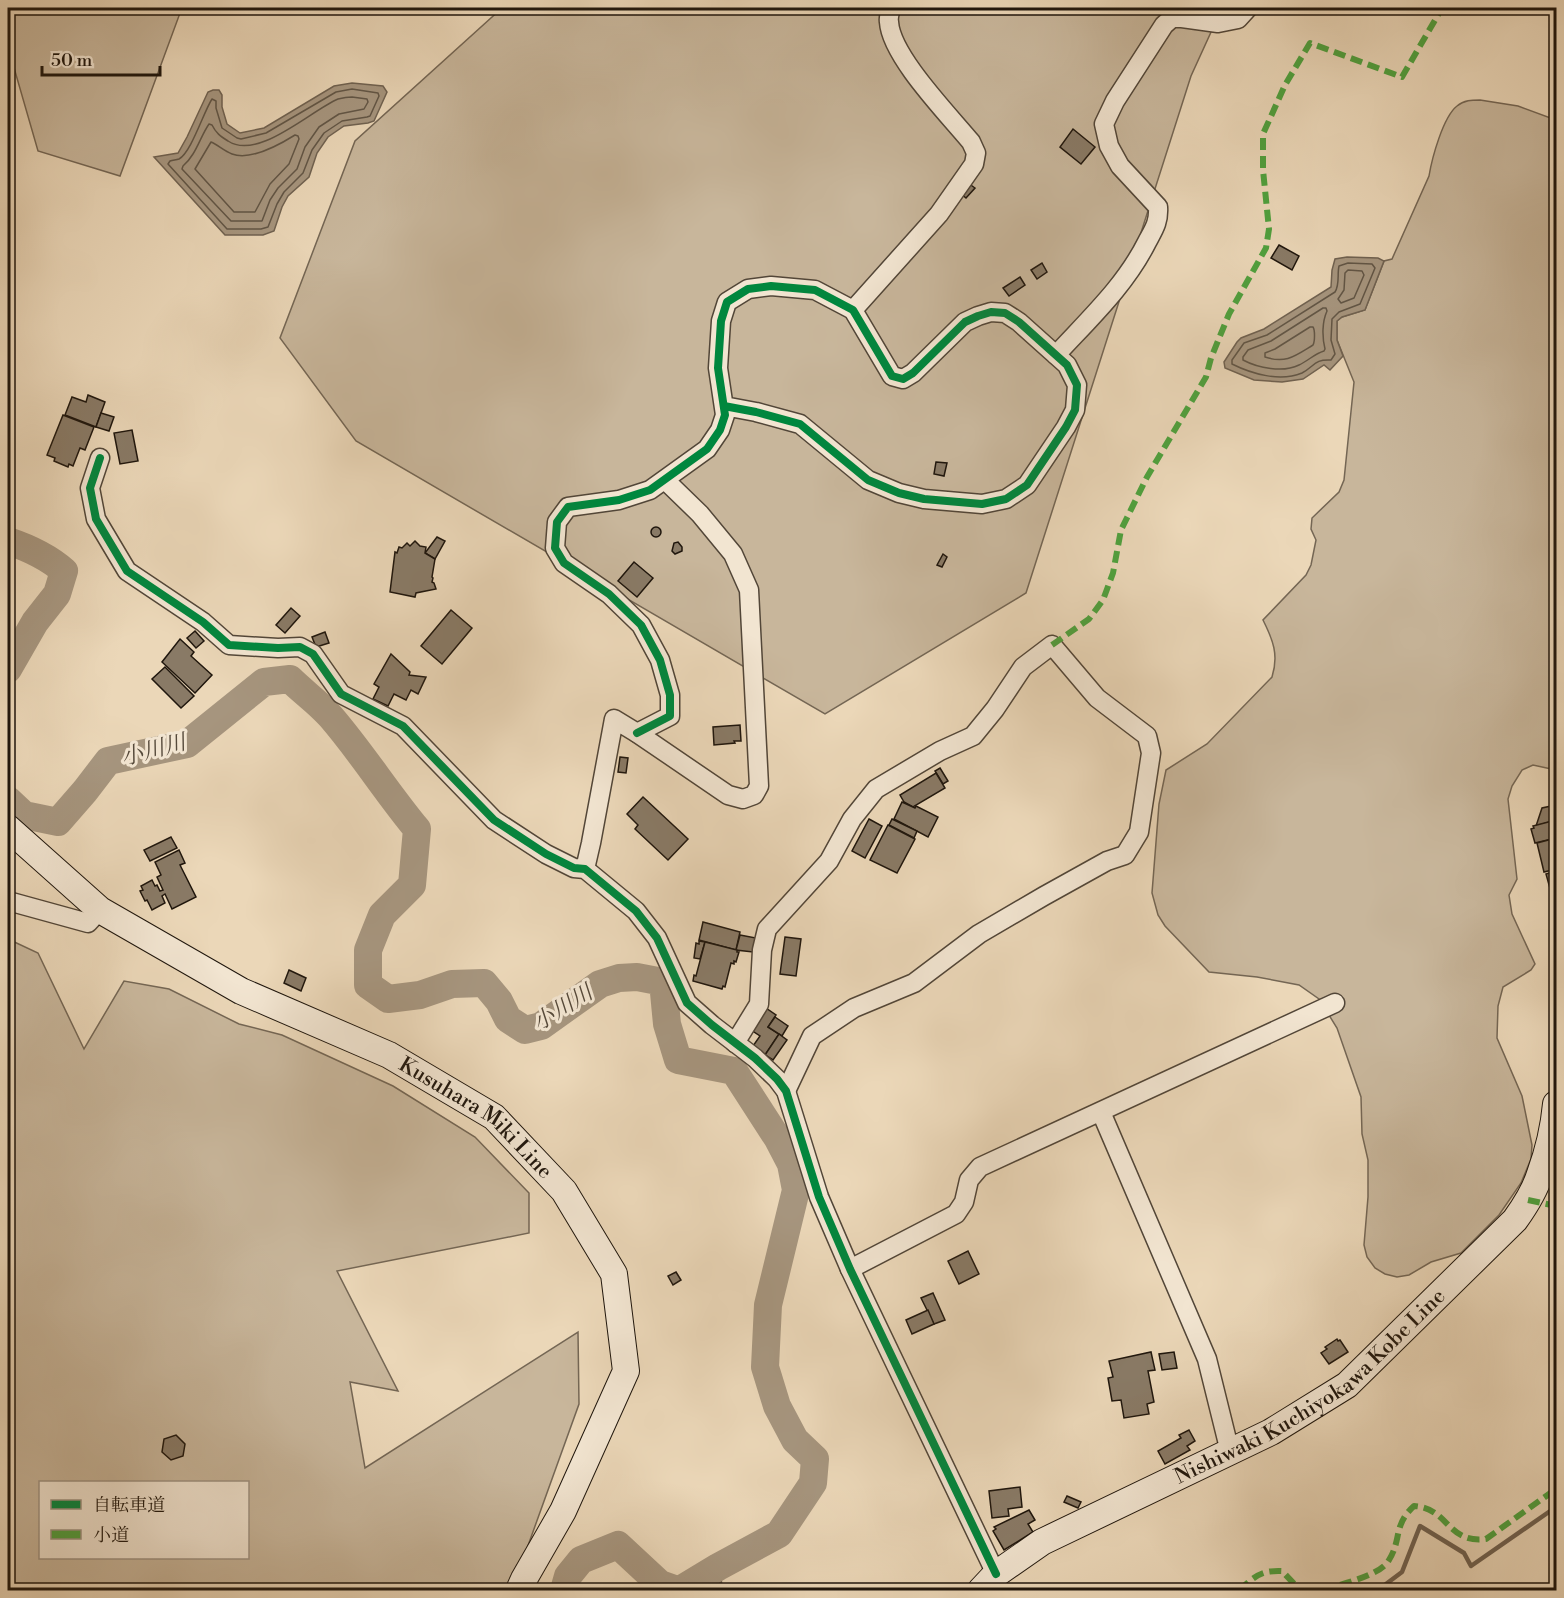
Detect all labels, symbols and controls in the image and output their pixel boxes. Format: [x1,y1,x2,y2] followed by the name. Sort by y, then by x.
[42,39,160,77] scale bar
[51,49,93,72] text: 50 m
[118,728,191,772] water label: 小川川
[528,978,600,1037] water label: 小川川
[394,1052,558,1185] street label: Kusuhara Miki Line
[1170,1284,1451,1490] street label: Nishiwaki Kuchiyokawa Kobe Line
[39,1481,249,1559] legend
[93,1494,165,1517] text: 自転車道
[93,1524,129,1547] text: 小道

